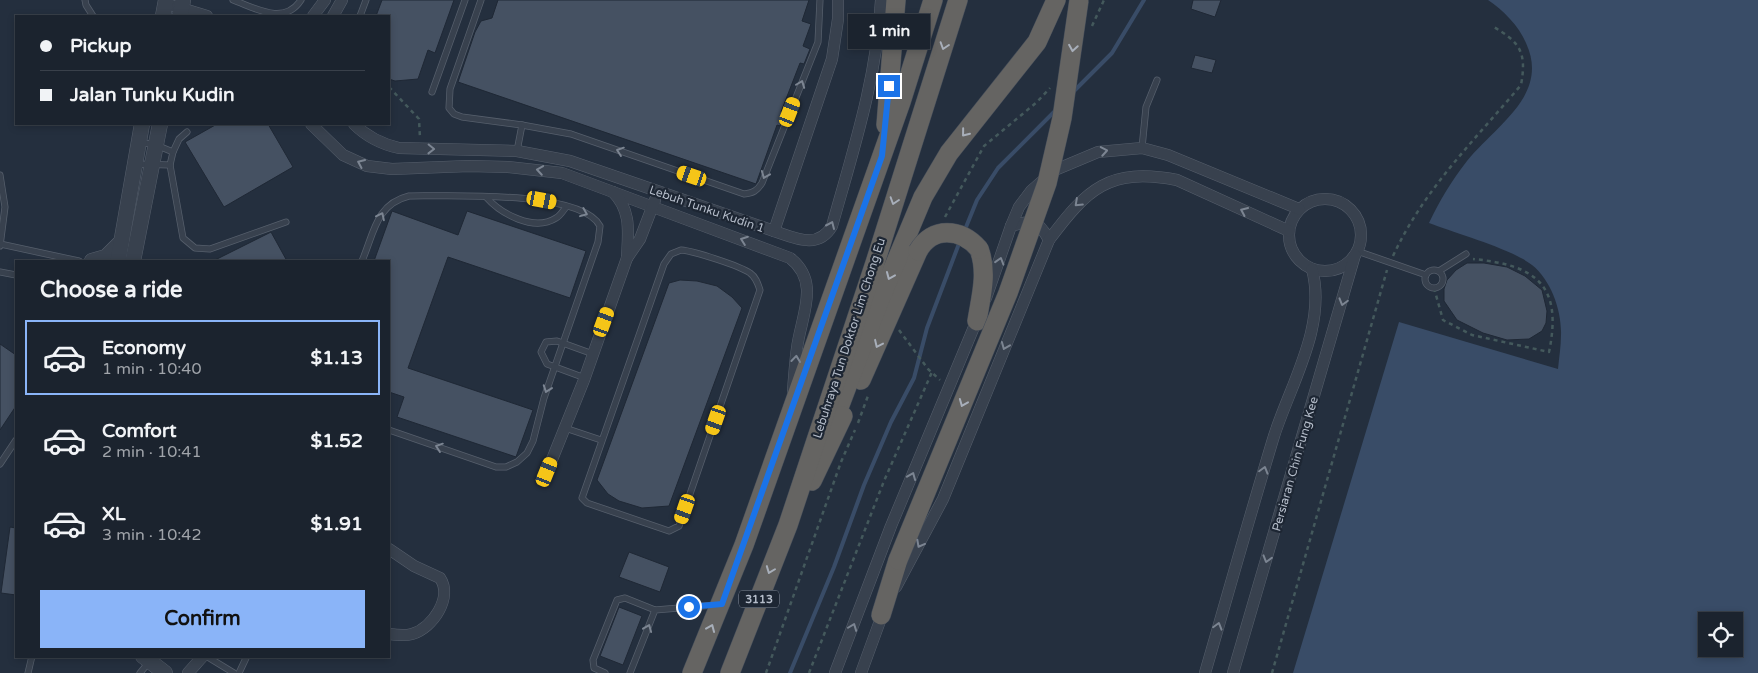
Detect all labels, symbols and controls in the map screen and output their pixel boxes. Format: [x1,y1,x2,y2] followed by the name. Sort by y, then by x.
[848,13,930,48] callout: 1 min
[868,21,910,41] text: 1 min
[70,35,131,57] text: Pickup
[939,42,949,50] one-way arrow
[1069,44,1079,53] one-way arrow
[878,75,900,97] route end
[795,80,805,89] one-way arrow
[70,84,234,106] text: Jalan Tunku Kudin
[777,95,802,129] car
[962,127,971,136] one-way arrow
[427,143,435,154] one-way arrow
[1100,146,1109,156] one-way arrow
[617,147,625,157] one-way arrow
[357,159,366,170] one-way arrow
[675,164,708,188] car
[535,165,544,175] one-way arrow
[761,170,772,179] one-way arrow
[647,183,767,235] street label: Lebuh Tunku Kudin 1
[525,190,558,210] car
[890,197,900,205] one-way arrow
[1075,197,1084,206] one-way arrow
[1240,206,1249,217] one-way arrow
[579,207,588,218] one-way arrow
[375,212,385,221] one-way arrow
[824,221,835,230] one-way arrow
[740,236,749,246] one-way arrow
[810,236,888,440] street label: Lebuhraya Tun Doktor Lim Chong Eu
[994,258,1004,266] one-way arrow
[886,271,896,280] one-way arrow
[40,277,183,303] text: Choose a ride
[1338,298,1348,306] one-way arrow
[591,305,616,339] car
[42,335,87,380] icon: car
[102,337,186,359] text: Economy
[874,339,885,348] one-way arrow
[1001,342,1011,350] one-way arrow
[311,347,363,369] text: $1.13
[790,355,801,363] one-way arrow
[102,359,201,379] text: 1 min · 10:40
[543,384,553,393] one-way arrow
[1269,395,1321,533] street label: Persiaran Chin Fung Kee
[958,398,968,406] one-way arrow
[704,403,727,437] car
[42,418,87,463] icon: car
[102,420,176,442] text: Comfort
[311,430,363,452] text: $1.52
[102,442,201,462] text: 2 min · 10:41
[436,443,444,453] one-way arrow
[534,455,559,489] car
[1259,467,1269,475] one-way arrow
[905,472,916,481] one-way arrow
[673,492,696,526] car
[42,501,87,546] icon: car
[102,503,126,525] text: XL
[311,513,363,535] text: $1.91
[102,525,201,545] text: 3 min · 10:42
[916,538,926,547] one-way arrow
[1263,554,1273,563] one-way arrow
[766,565,776,574] one-way arrow
[40,590,365,648] button: Confirm
[739,590,779,608] road number: 3113
[678,596,700,618] route start
[1698,612,1743,657] map controls
[1698,612,1743,657] button: locate
[1213,623,1223,631] one-way arrow
[642,624,652,633] one-way arrow
[705,624,716,633] one-way arrow
[847,624,857,632] one-way arrow

